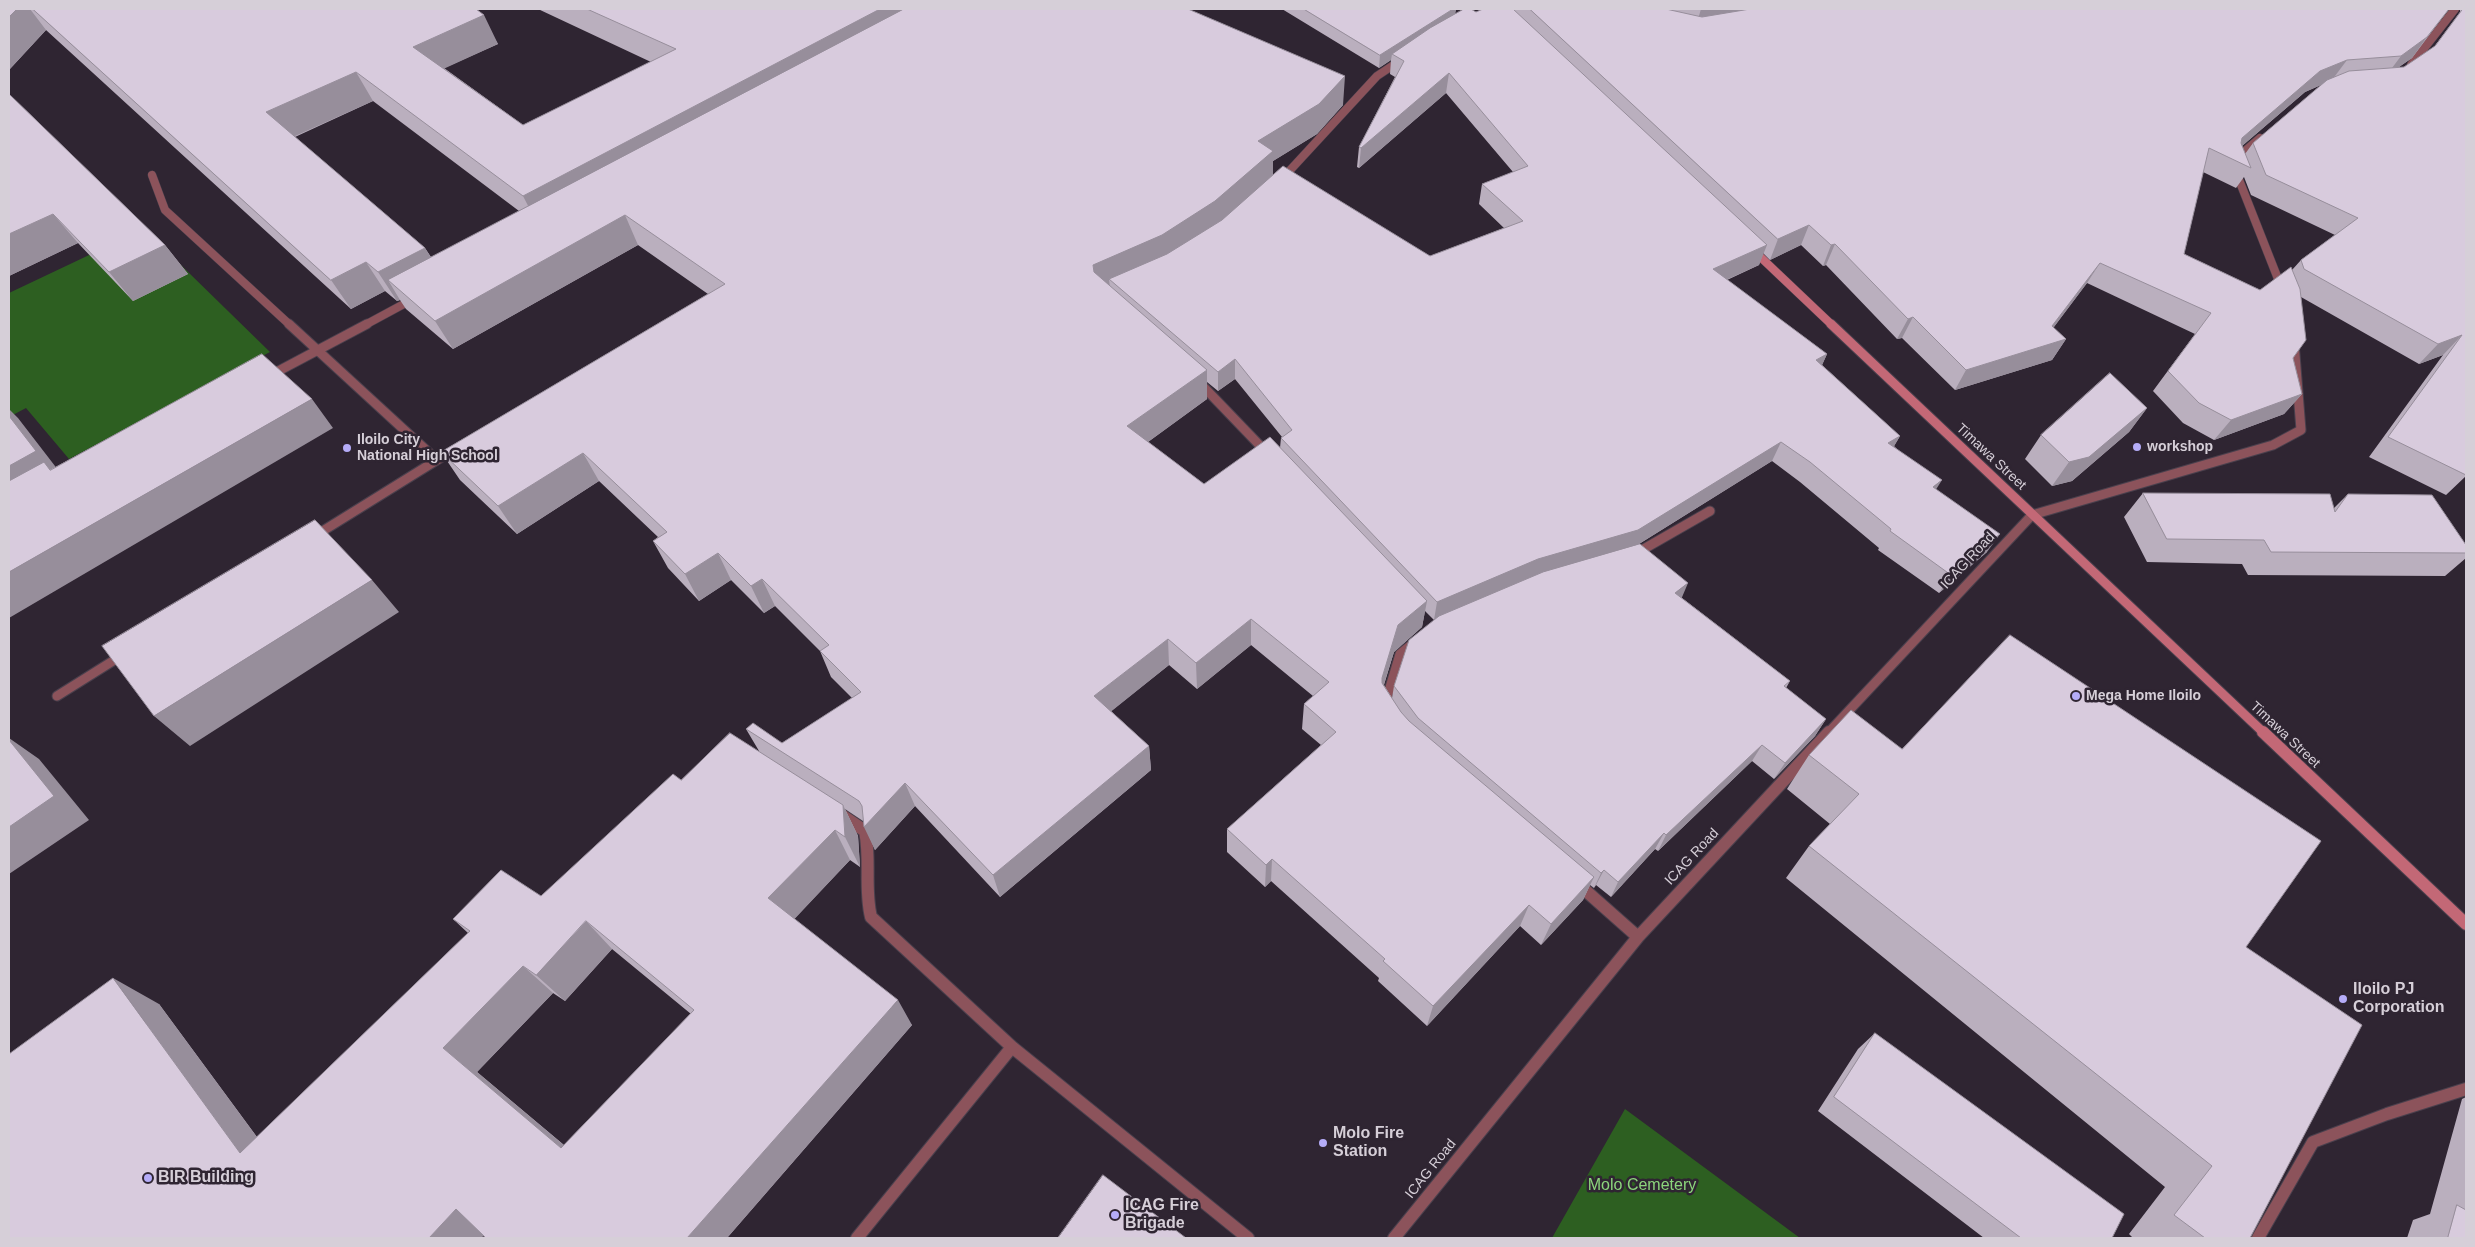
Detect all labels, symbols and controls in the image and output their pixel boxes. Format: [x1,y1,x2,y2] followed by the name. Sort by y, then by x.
[1952,420,2030,494] street label: Timawa Street
[357,432,498,464] place label: Iloilo City National High School
[2147,439,2213,455] place label: workshop
[2131,441,2143,453] marker: workshop
[341,442,353,454] marker: Iloilo City National High School
[1937,529,1999,593] street label: ICAG Road
[2086,688,2201,704] place label: Mega Home Iloilo
[2070,690,2082,702] marker: Mega Home Iloilo
[2246,698,2324,772] street label: Timawa Street
[1661,825,1723,889] street label: ICAG Road
[2353,980,2445,1018] place label: Iloilo PJ Corporation
[2337,993,2349,1005] marker: Iloilo PJ Corporation
[1333,1124,1404,1162] place label: Molo Fire Station
[1402,1136,1460,1202] street label: ICAG Road
[1317,1137,1329,1149] marker: Molo Fire Station
[158,1168,254,1188] place label: BIR Building
[142,1172,154,1184] marker: BIR Building
[1588,1176,1696,1196] park label: Molo Cemetery
[1125,1196,1199,1234] place label: ICAG Fire Brigade
[1109,1209,1121,1221] marker: ICAG Fire Brigade

